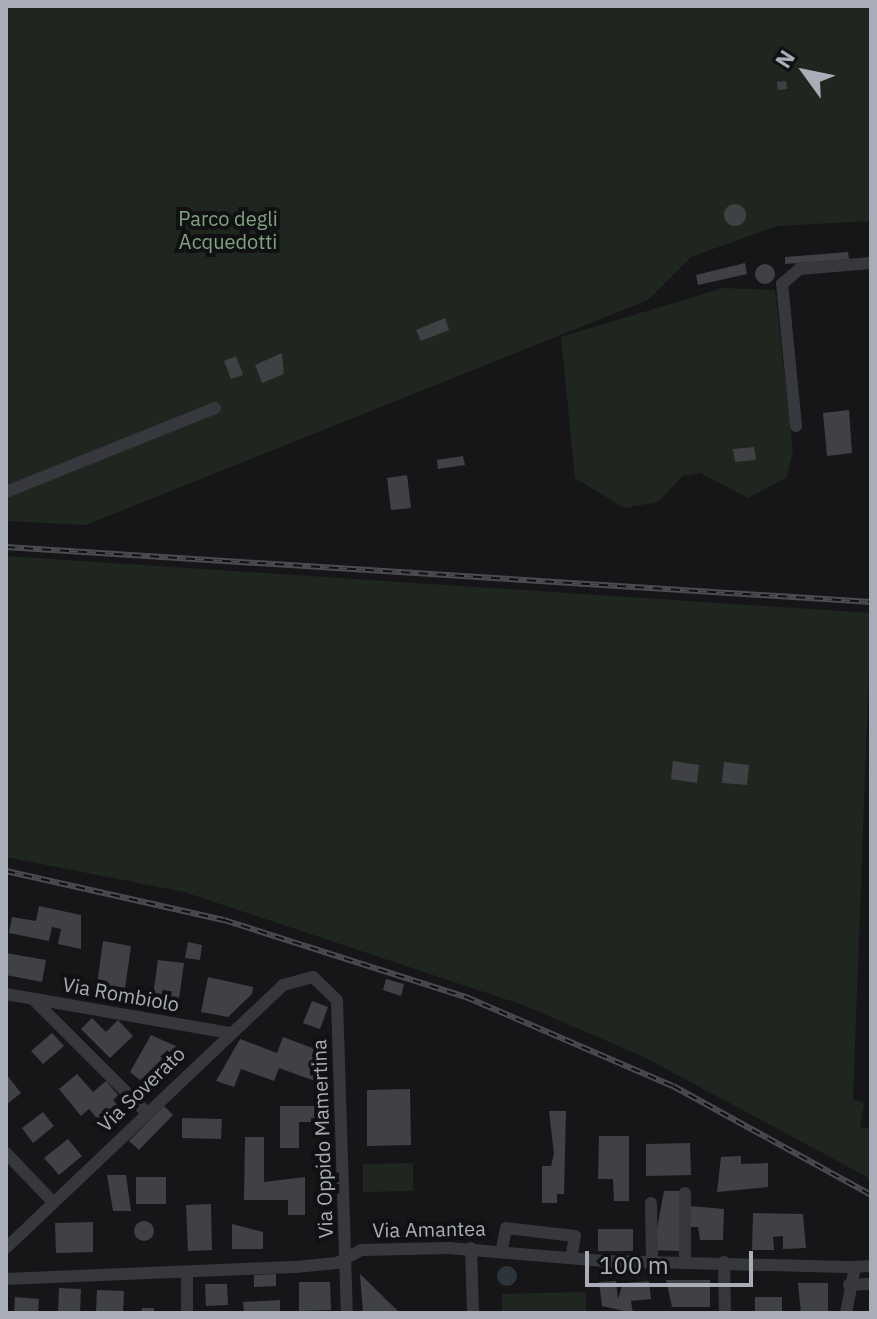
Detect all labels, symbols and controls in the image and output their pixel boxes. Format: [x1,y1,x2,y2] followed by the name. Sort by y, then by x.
[765,32,845,112] north arrow
[768,44,801,73] text: N
[178,206,278,253] park label: Parco degli Acquedotti
[61,972,181,1016] street label: Via Rombiolo
[307,1039,337,1239] street label: Via Oppido Mamertina
[92,1041,190,1137] street label: Via Soverato
[372,1216,486,1242] street label: Via Amantea
[589,1235,757,1285] scale bar
[599,1249,669,1281] text: 100 m

